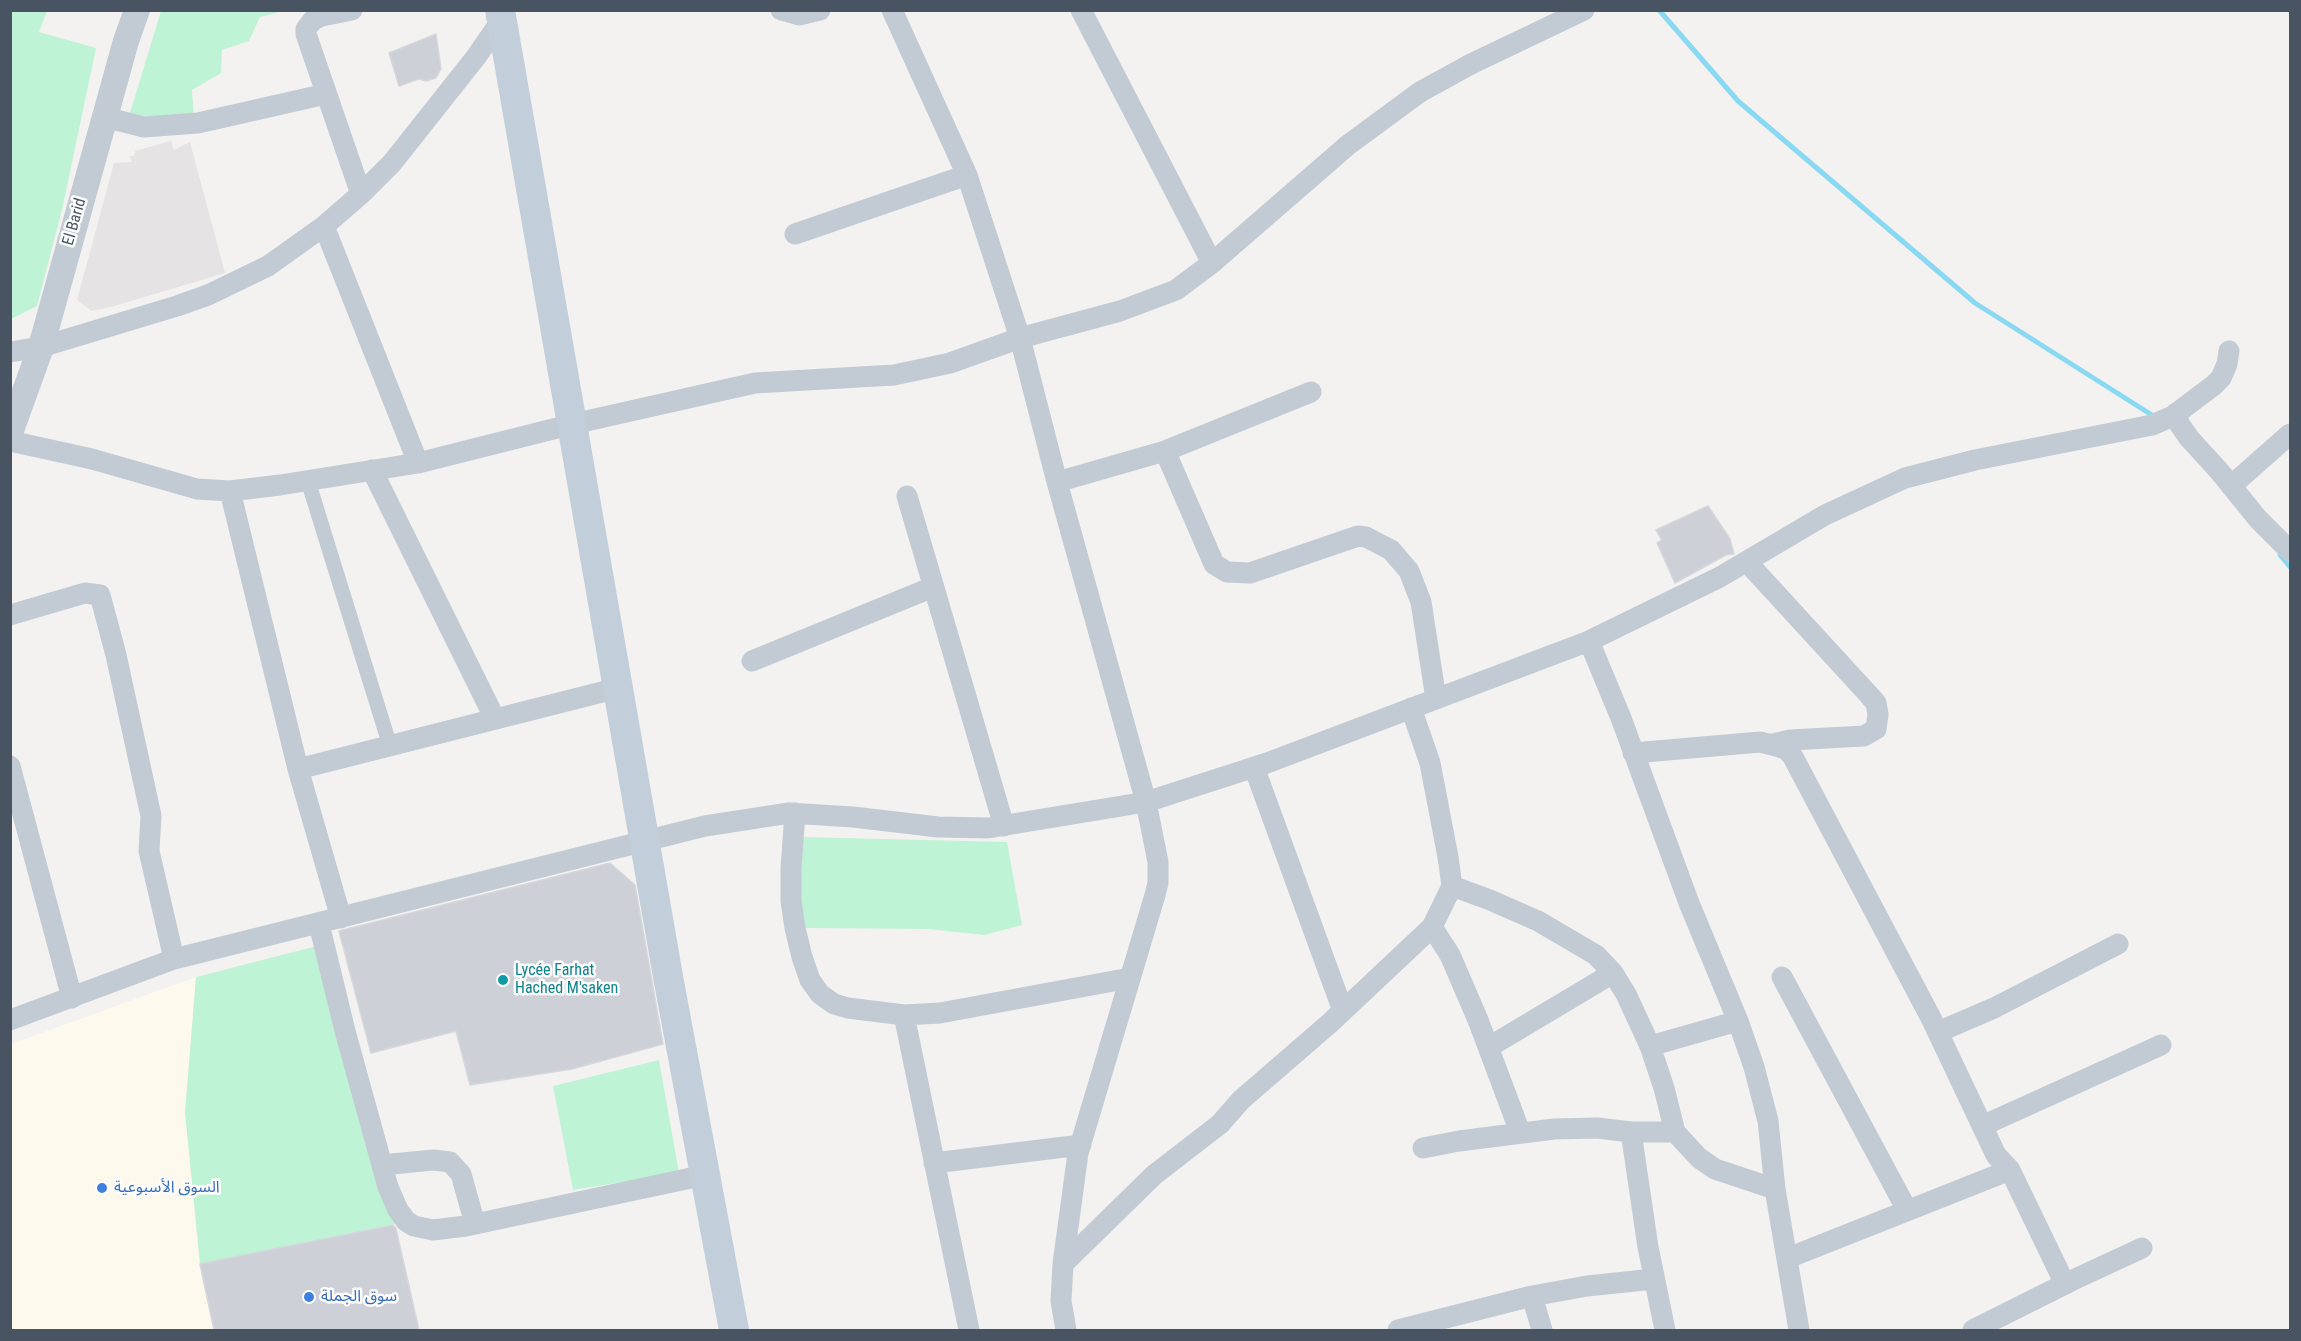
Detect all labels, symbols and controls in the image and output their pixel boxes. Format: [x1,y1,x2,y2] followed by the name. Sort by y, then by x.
[59,196,91,248] street label: El Barid
[515,961,618,999] place label: Lycée Farhat Hached M'saken
[496,973,510,987] marker: Lycée Farhat Hached M'saken
[114,1178,220,1198] place label: السوق اﻷسبوعية
[95,1181,109,1195] marker: السوق اﻷسبوعية
[321,1287,397,1307] place label: سوق الجملة
[302,1290,316,1304] marker: سوق الجملة

